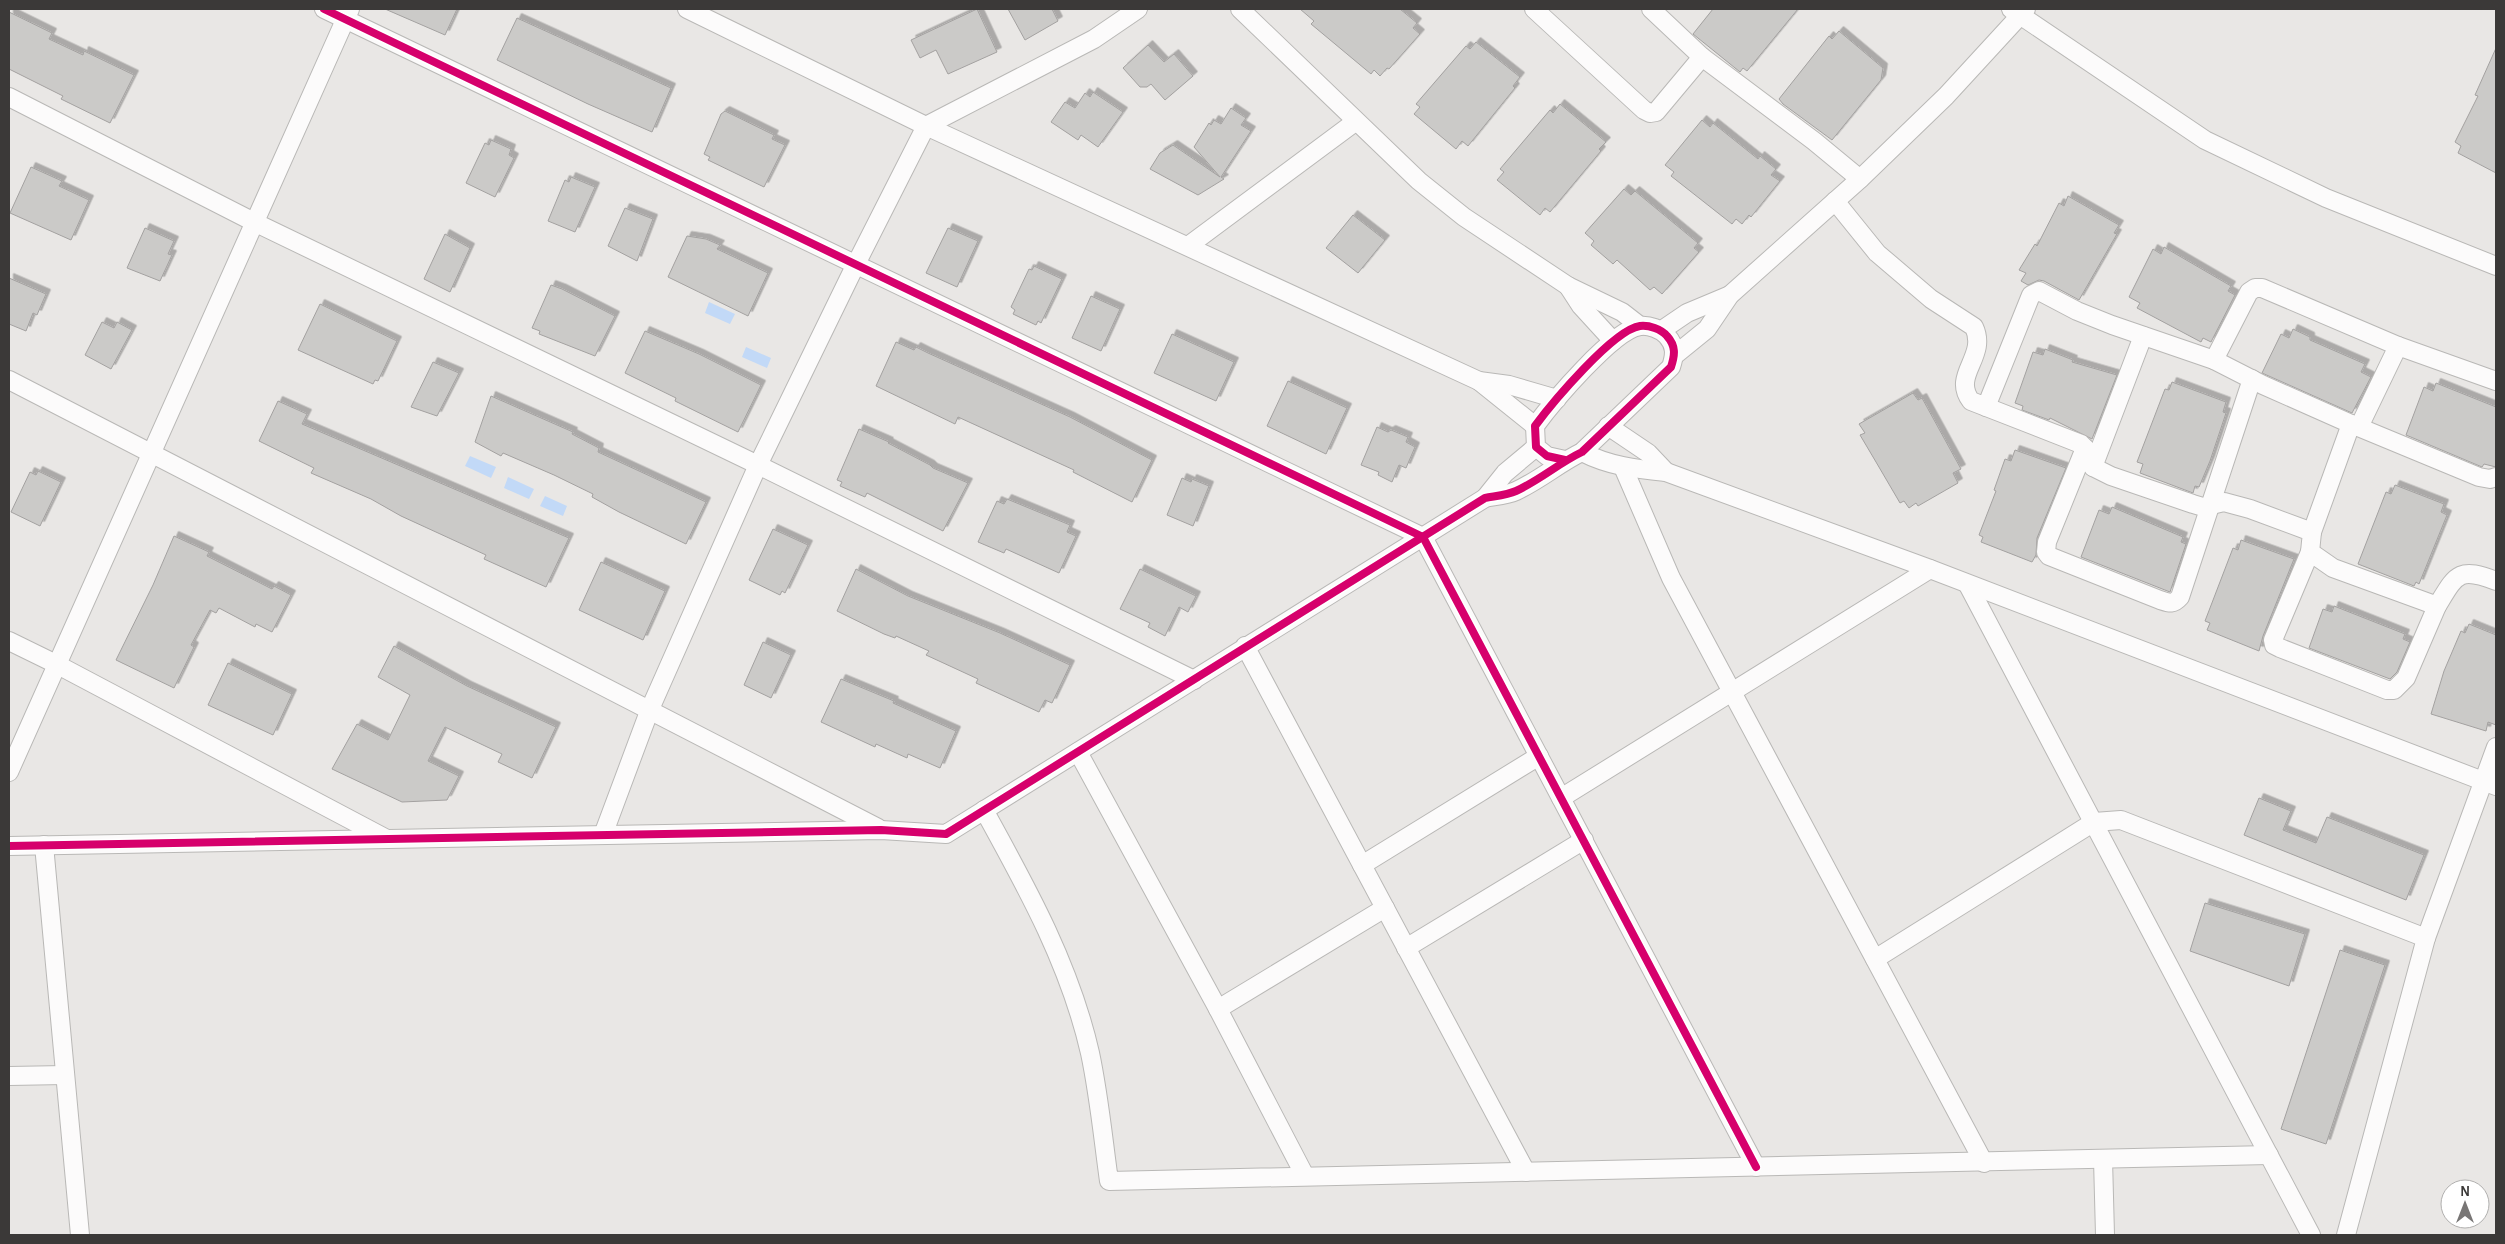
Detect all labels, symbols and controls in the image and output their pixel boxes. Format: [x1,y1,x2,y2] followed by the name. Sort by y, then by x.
[2440,1179,2490,1229] north arrow
[2460,1185,2470,1199] text: N

